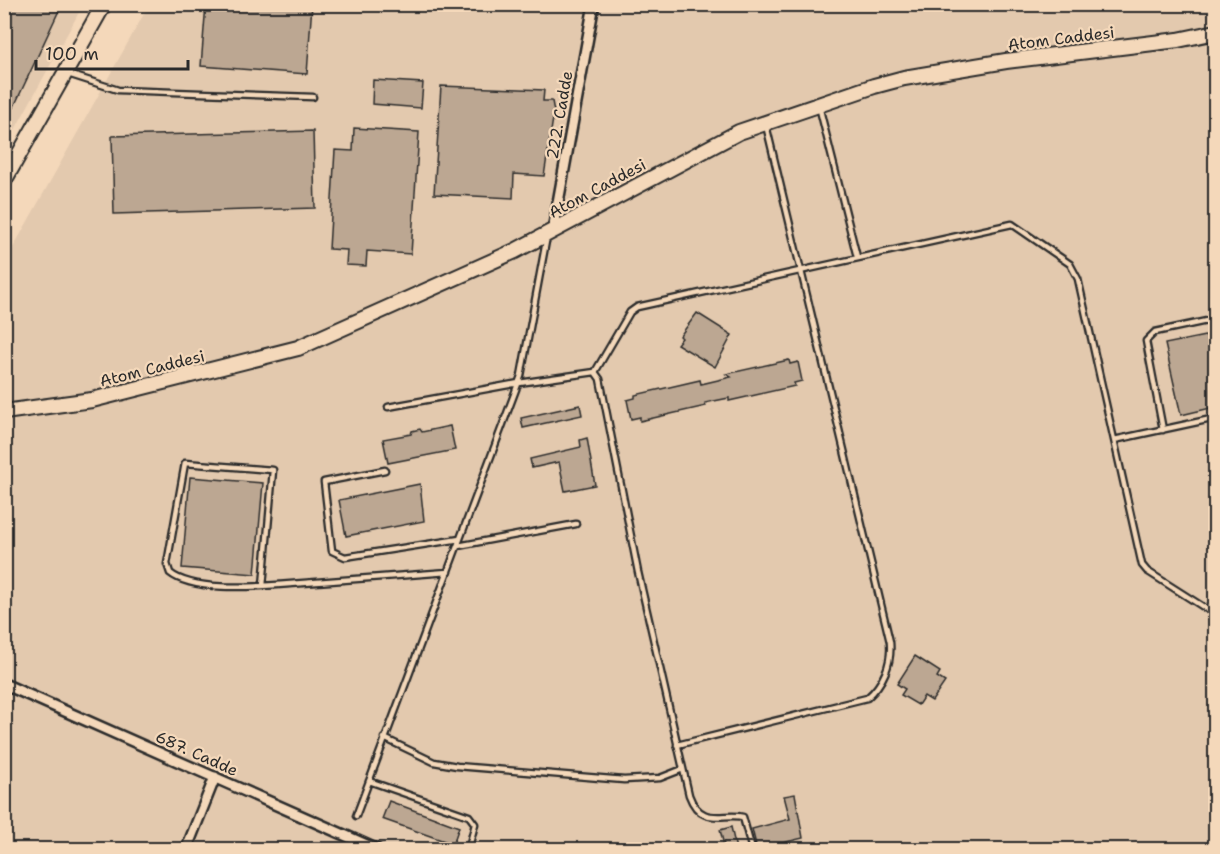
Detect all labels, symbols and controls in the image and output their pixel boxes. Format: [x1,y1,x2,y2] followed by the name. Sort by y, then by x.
[1006,22,1116,55] street label: Atom Caddesi
[36,33,188,71] scale bar
[45,42,99,66] text: 100 m
[541,69,578,161] street label: 222. Cadde
[545,154,650,223] street label: Atom Caddesi
[97,345,207,392] street label: Atom Caddesi
[152,726,241,781] street label: 687. Cadde

